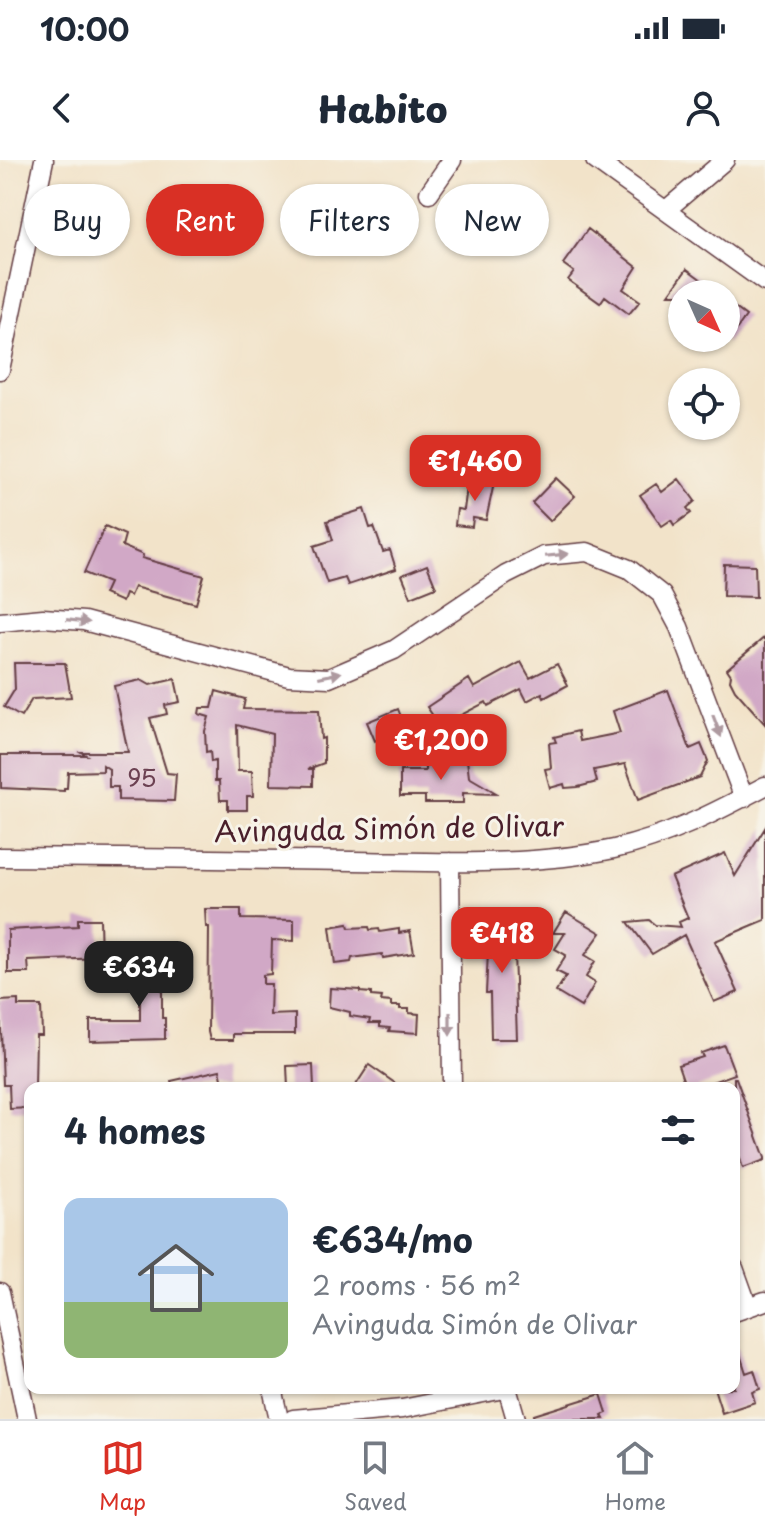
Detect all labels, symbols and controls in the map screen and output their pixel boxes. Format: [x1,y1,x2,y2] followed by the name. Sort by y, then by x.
[40,6,130,51] text: 10:00
[318,81,447,135] text: Habito
[40,86,84,130] icon: back
[681,86,725,130] icon: person
[24,184,130,256] chip: Buy
[146,184,264,256] chip: Rent
[280,184,419,256] chip: Filters
[435,184,549,256] chip: New
[668,280,740,352] north arrow
[668,280,740,440] map controls
[668,368,740,440] button: locate
[410,435,540,503] pin: €1,460
[428,441,522,480] text: €1,460
[545,549,570,562] one-way arrow
[65,615,90,628] one-way arrow
[317,668,342,680] one-way arrow
[376,714,506,782] pin: €1,200
[711,715,724,739] one-way arrow
[394,720,488,759] text: €1,200
[127,759,157,795] house number: 95
[214,803,565,852] street label: Avinguda Simón de Olivar
[455,907,549,975] pin: €418
[469,913,535,952] text: €418
[92,941,186,1009] pin: €634
[102,947,176,986] text: €634
[444,1012,456,1037] one-way arrow
[64,1104,206,1156] text: 4 homes
[656,1108,700,1152] icon: filters
[312,1213,473,1265] text: €634/mo
[128,1230,224,1326] icon: home
[312,1265,521,1304] text: 2 rooms · 56 m²
[312,1304,637,1343] text: Avinguda Simón de Olivar
[99,1436,146,1517] tab: Map
[344,1436,407,1517] tab: Saved
[605,1436,666,1517] tab: Home

